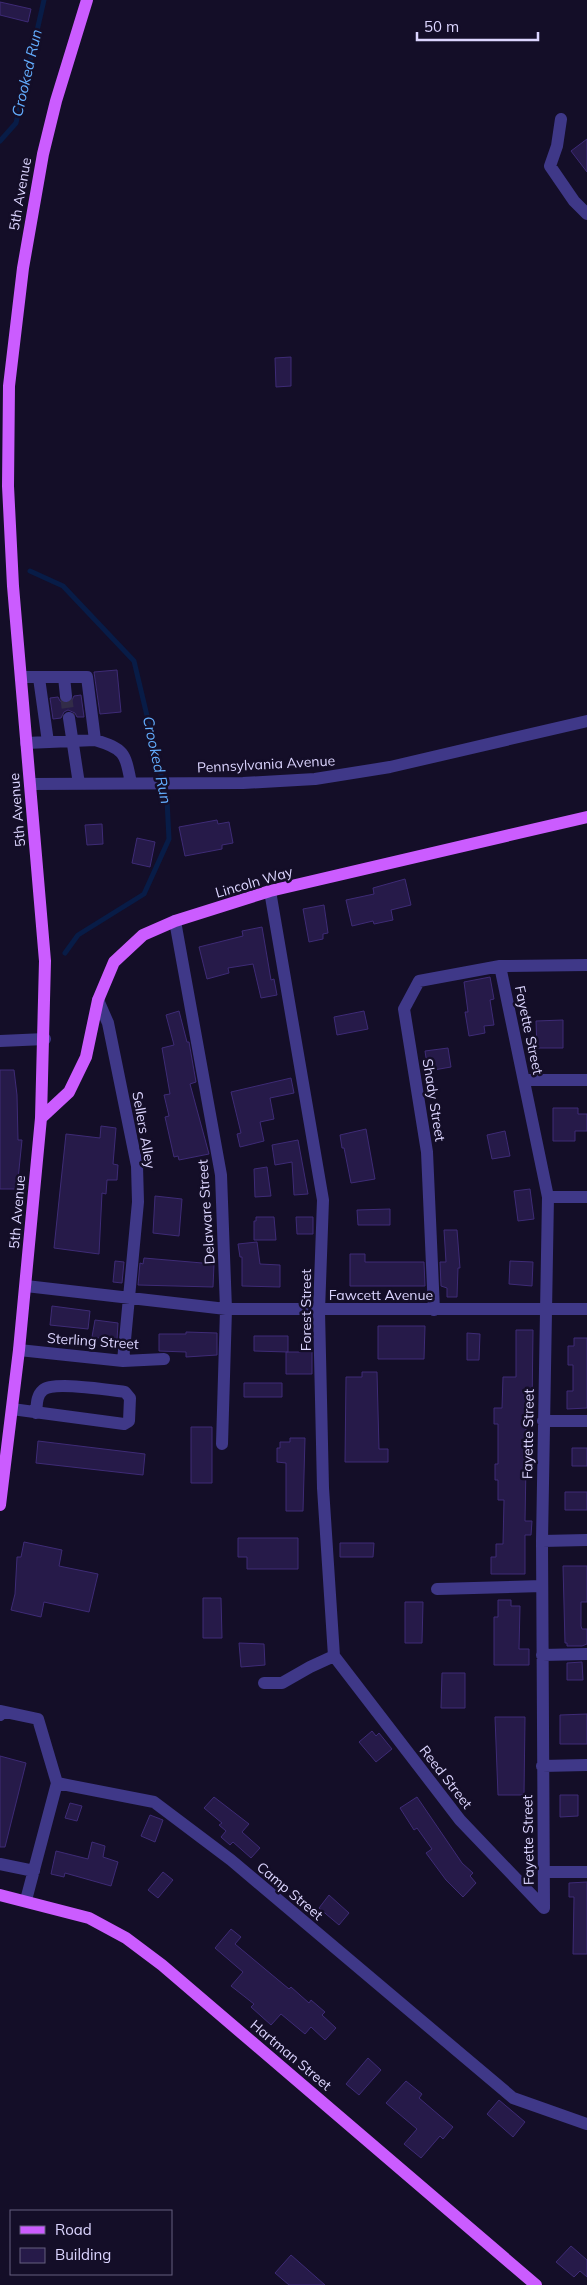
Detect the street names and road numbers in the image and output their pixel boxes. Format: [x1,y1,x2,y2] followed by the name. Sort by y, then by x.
[5,156,35,232] street label: 5th Avenue
[196,751,336,777] street label: Pennsylvania Avenue
[5,772,29,848] street label: 5th Avenue
[213,862,295,902] street label: Lincoln Way
[511,984,547,1076] street label: Fayette Street
[419,1057,449,1143] street label: Shady Street
[128,1090,160,1171] street label: Sellers Alley
[193,1159,219,1265] street label: Delaware Street
[5,1174,29,1250] street label: 5th Avenue
[297,1269,315,1351] street label: Forest Street
[329,1286,433,1304] street label: Fawcett Avenue
[47,1329,140,1353] street label: Sterling Street
[518,1389,538,1479] street label: Fayette Street
[416,1742,476,1812] street label: Reed Street
[518,1795,538,1885] street label: Fayette Street
[253,1858,327,1924] street label: Camp Street
[247,2016,335,2094] street label: Hartman Street

